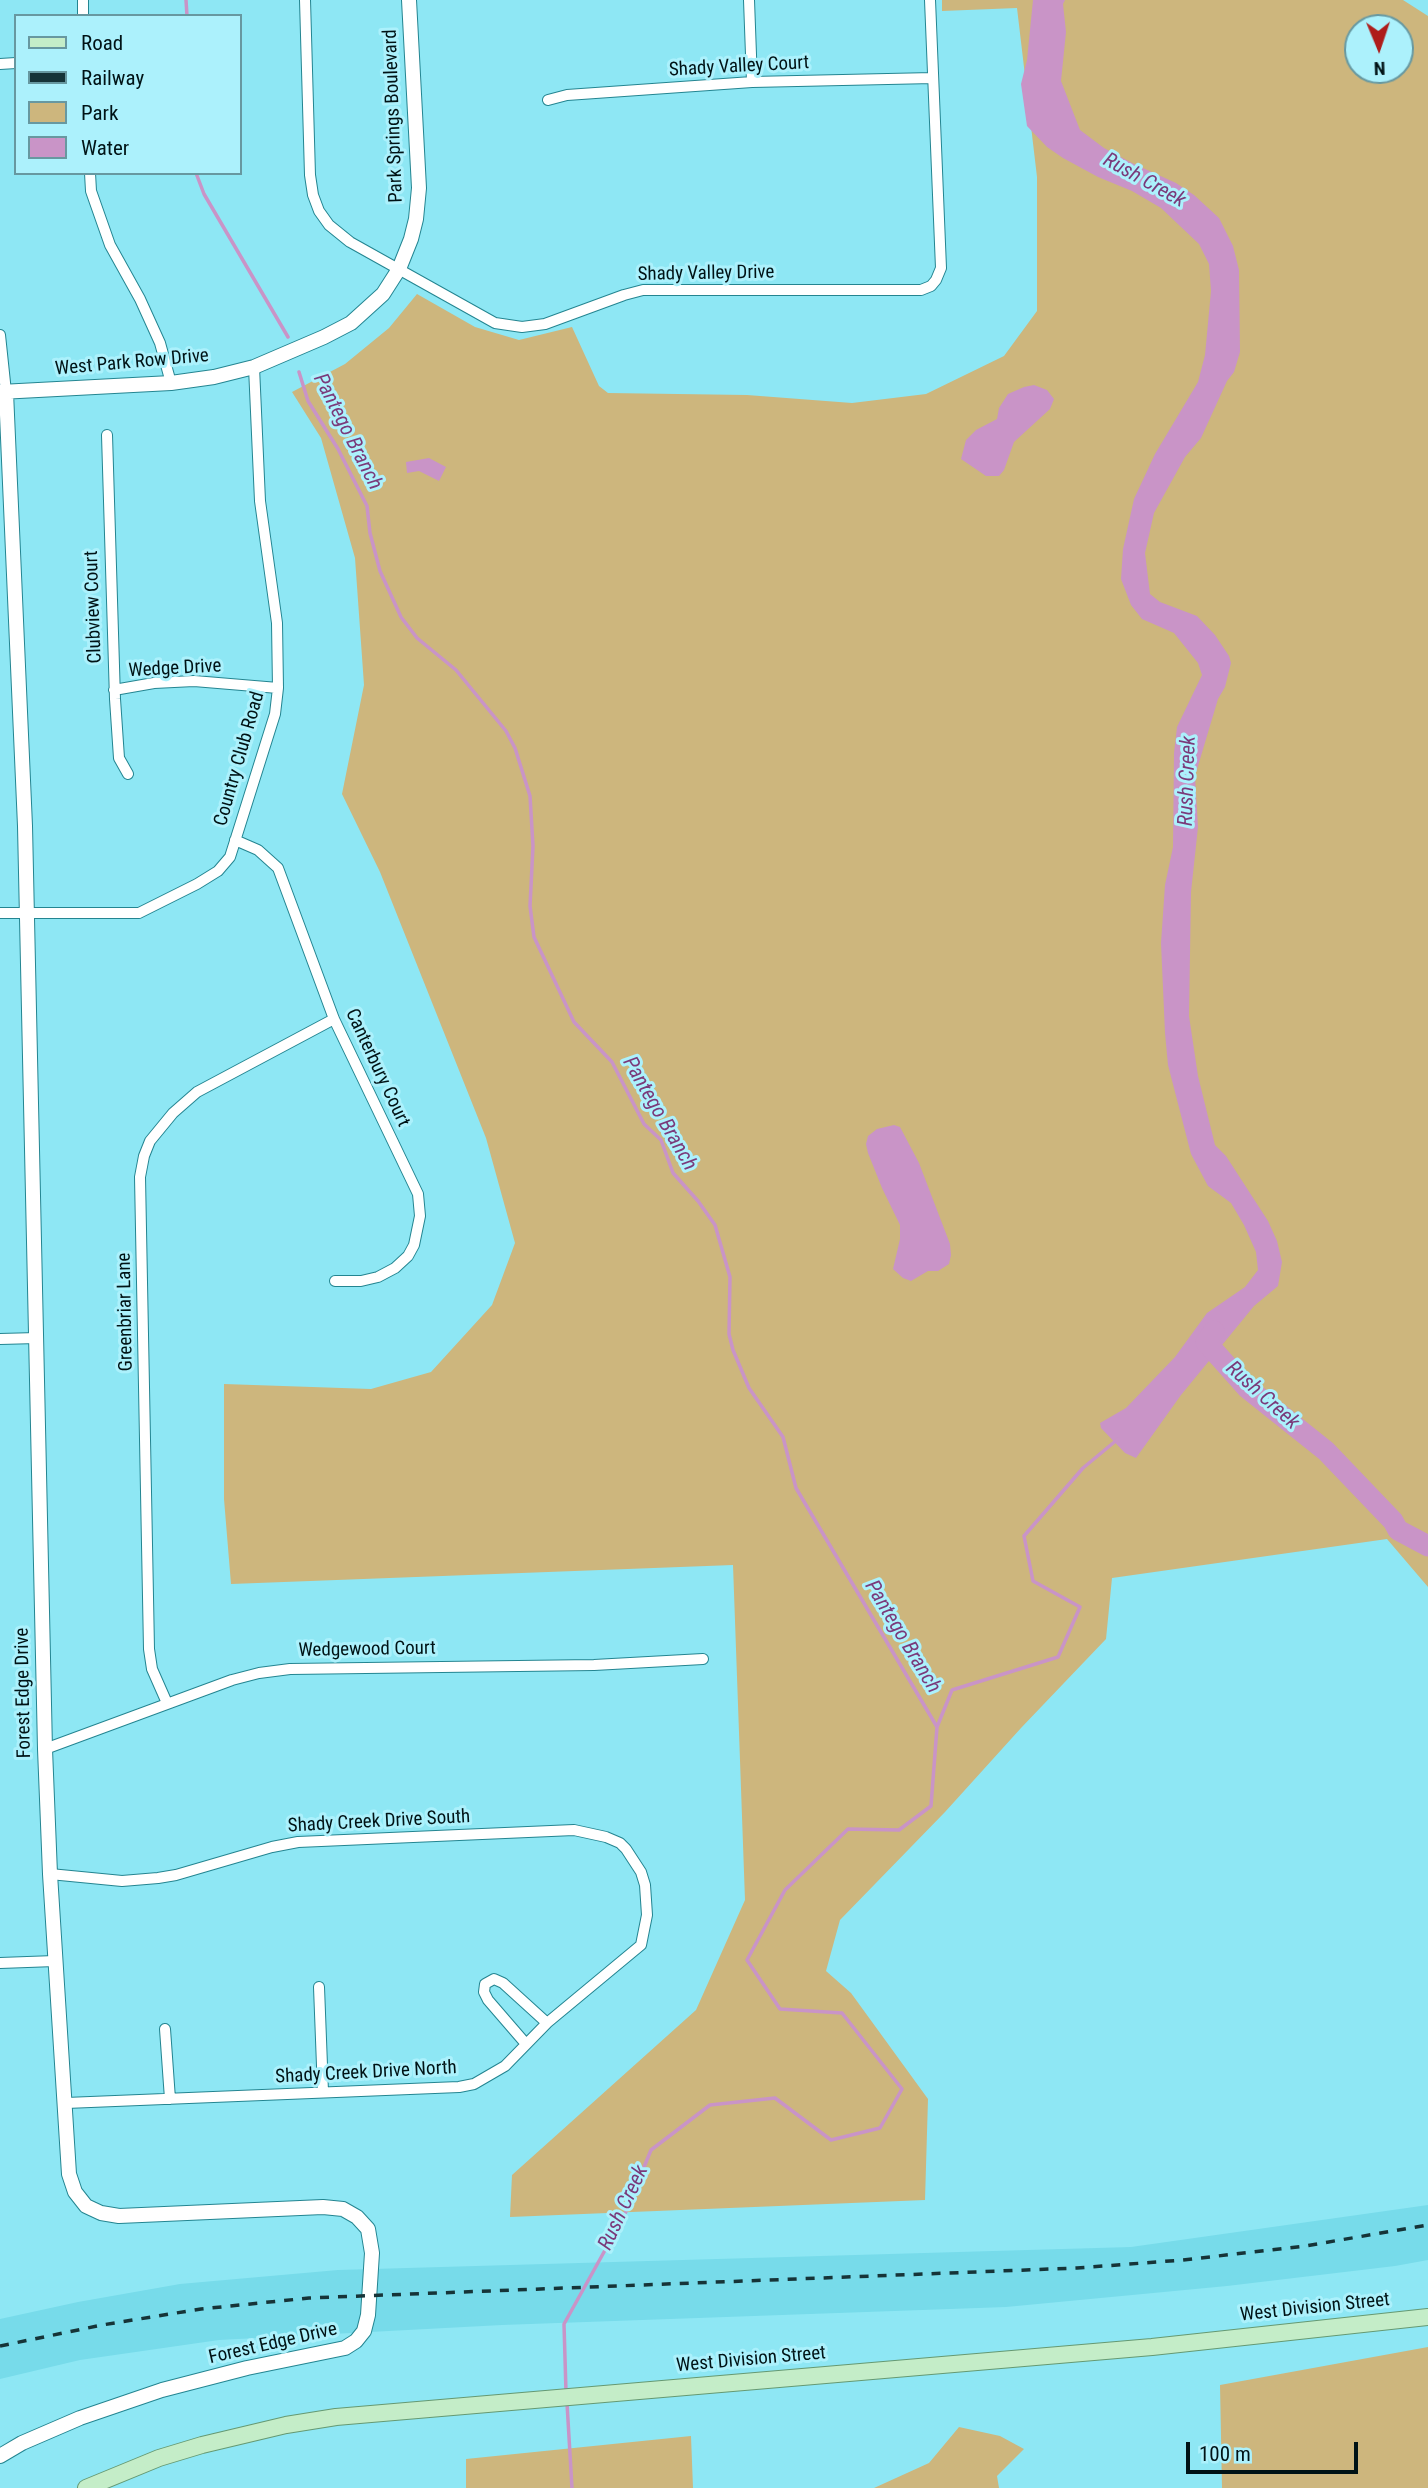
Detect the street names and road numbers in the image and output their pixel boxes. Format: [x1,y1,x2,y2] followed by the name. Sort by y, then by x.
[380,29,408,203] street label: Park Springs Boulevard
[668,52,810,82] street label: Shady Valley Court
[637,261,775,287] street label: Shady Valley Drive
[54,345,210,381] street label: West Park Row Drive
[81,550,107,664] street label: Clubview Court
[128,655,222,683] street label: Wedge Drive
[210,689,270,829] street label: Country Club Road
[340,1005,414,1131] street label: Canterbury Court
[114,1252,138,1372] street label: Greenbriar Lane
[11,1627,37,1759] street label: Forest Edge Drive
[298,1637,436,1663] street label: Wedgewood Court
[287,1806,471,1838] street label: Shady Creek Drive South
[275,2057,457,2089] street label: Shady Creek Drive North
[1239,2289,1391,2327] street label: West Division Street
[207,2318,339,2370] street label: Forest Edge Drive
[675,2342,827,2378] street label: West Division Street

